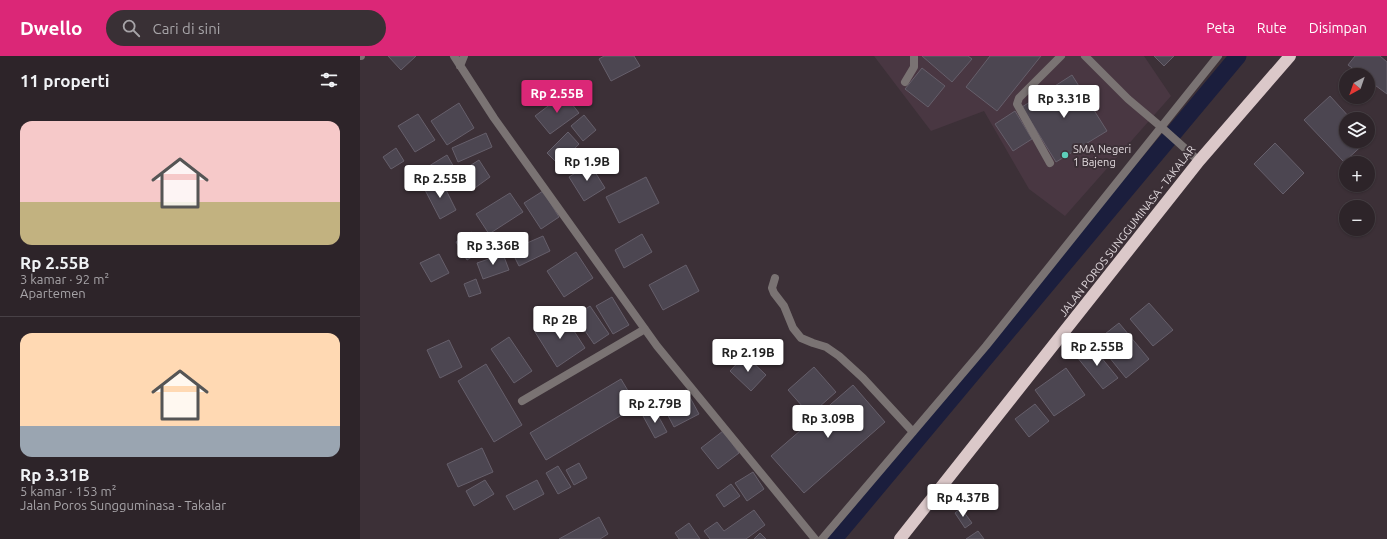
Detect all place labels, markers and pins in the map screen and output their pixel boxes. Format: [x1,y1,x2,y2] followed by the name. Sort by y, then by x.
[516,80,598,114] pin: Rp 2.55B
[1023,85,1105,119] pin: Rp 3.31B
[1073,143,1131,168] place label: SMA Negeri 1 Bajeng
[550,148,624,182] pin: Rp 1.9B
[1060,150,1070,160] marker: SMA Negeri 1 Bajeng
[399,165,481,199] pin: Rp 2.55B
[452,232,534,266] pin: Rp 3.36B
[532,306,588,340] pin: Rp 2B
[1056,333,1138,367] pin: Rp 2.55B
[707,339,789,373] pin: Rp 2.19B
[614,390,696,424] pin: Rp 2.79B
[787,405,869,439] pin: Rp 3.09B
[922,484,1004,518] pin: Rp 4.37B

